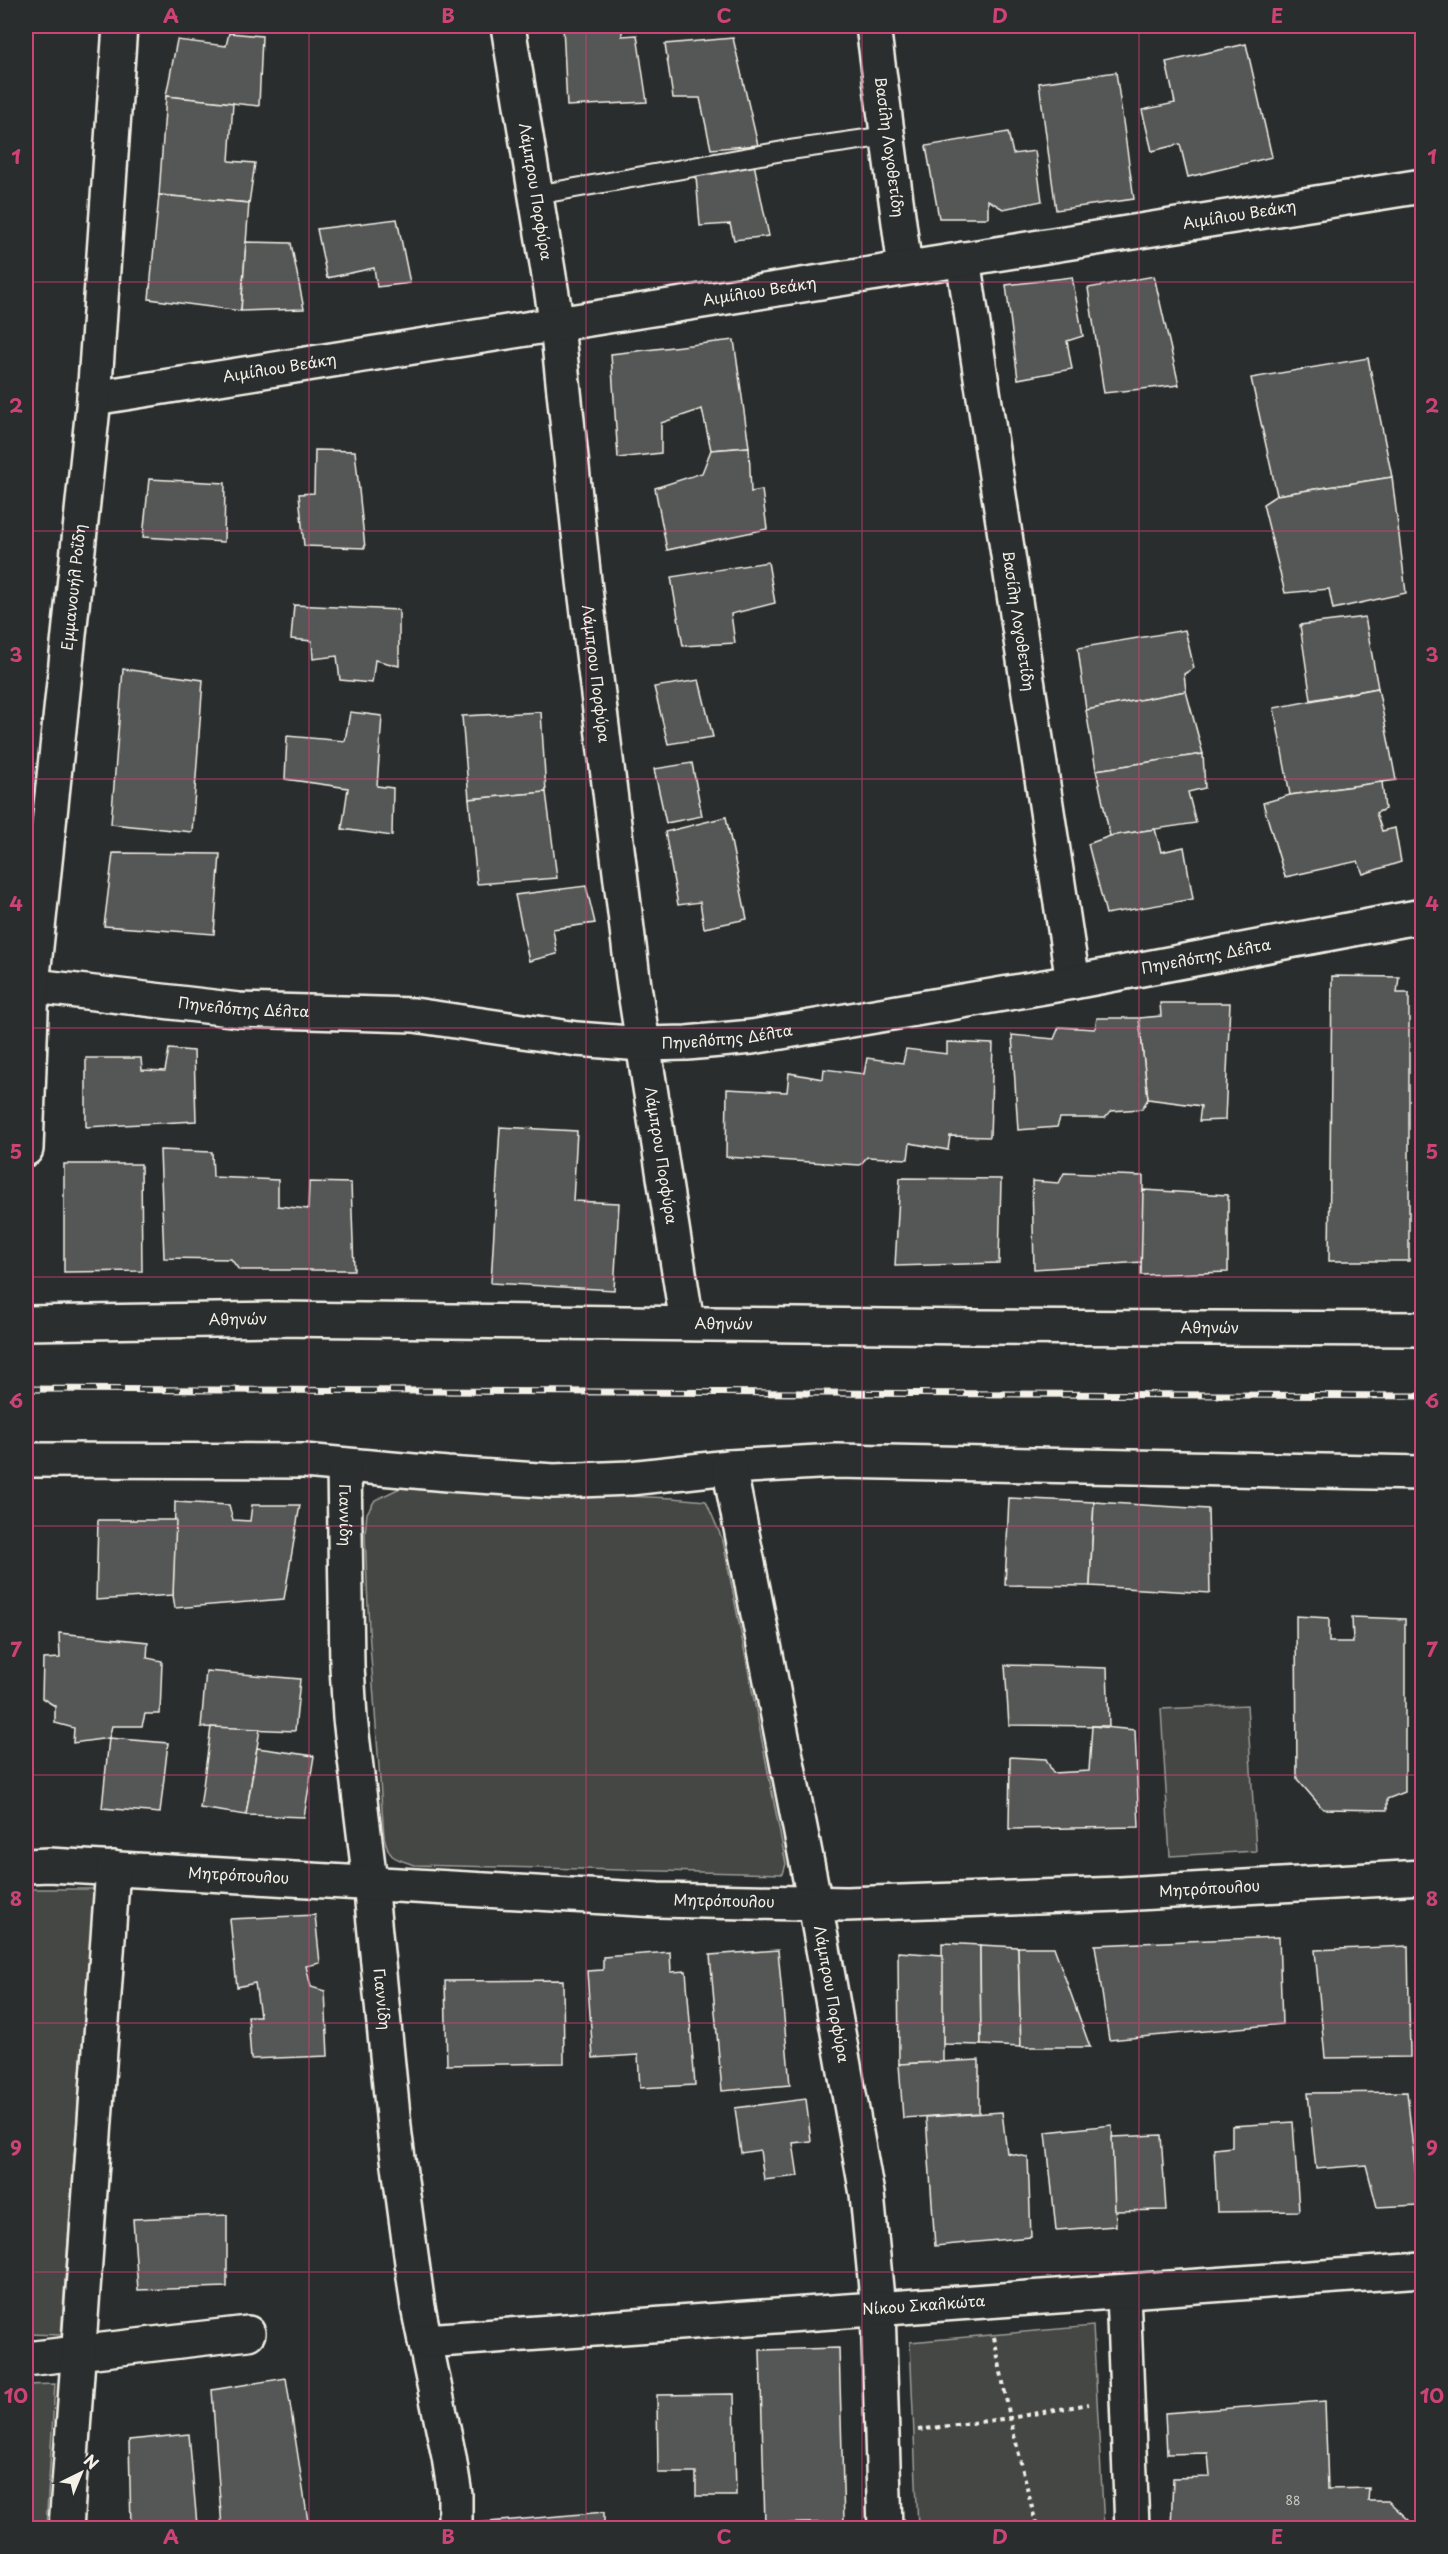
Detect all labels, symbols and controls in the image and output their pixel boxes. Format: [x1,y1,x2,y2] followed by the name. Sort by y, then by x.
[163,0,179,30] text: A
[441,0,455,30] text: B
[716,0,732,30] text: C
[992,0,1008,30] text: D
[1271,0,1283,30] text: E
[870,75,911,219] street label: Βασίλη Λογοθετίδη
[514,121,559,262] street label: Λάμπρου Πορφύρα
[11,141,21,171] text: 1
[1427,141,1437,171] text: 1
[1181,193,1298,234] street label: Αιμίλιου Βεάκη
[701,270,818,311] street label: Αιμίλιου Βεάκη
[221,346,338,387] street label: Αιμίλιου Βεάκη
[9,390,23,420] text: 2
[1425,390,1439,420] text: 2
[54,523,91,651] street label: Εμμανουήλ Ροΐδη
[997,549,1042,692] street label: Βασίλη Λογοθετίδη
[577,603,617,744] street label: Λάμπρου Πορφύρα
[9,639,23,669] text: 3
[1425,639,1439,669] text: 3
[9,888,23,918] text: 4
[1425,888,1439,918] text: 4
[1139,932,1273,979] street label: Πηνελόπης Δέλτα
[177,990,310,1022] street label: Πηνελόπης Δέλτα
[661,1017,794,1054] street label: Πηνελόπης Δέλτα
[640,1085,684,1226] street label: Λάμπρου Πορφύρα
[10,1136,22,1166] text: 5
[1426,1136,1438,1166] text: 5
[209,1306,267,1330] street label: Αθηνών
[695,1311,753,1334] street label: Αθηνών
[1181,1315,1239,1338] street label: Αθηνών
[9,1385,23,1415] text: 6
[1425,1385,1439,1415] text: 6
[334,1484,358,1546] street label: Γιαννίδη
[10,1634,22,1664] text: 7
[1426,1634,1438,1664] text: 7
[188,1860,290,1889] street label: Μητρόπουλου
[1158,1873,1261,1902] street label: Μητρόπουλου
[10,1883,22,1913] text: 8
[1426,1883,1438,1913] text: 8
[673,1887,775,1912] street label: Μητρόπουλου
[809,1924,856,2064] street label: Λάμπρου Πορφύρα
[369,1967,398,2031] street label: Γιαννίδη
[10,2132,22,2162] text: 9
[1426,2132,1438,2162] text: 9
[861,2288,986,2320] street label: Νίκου Σκαλκώτα
[4,2380,28,2410] text: 10
[1420,2380,1444,2410] text: 10
[51,2443,111,2503] north arrow
[79,2448,105,2474] text: N
[1286,2491,1300,2509] house number: 88
[163,2521,179,2551] text: A
[441,2521,455,2551] text: B
[716,2521,732,2551] text: C
[992,2521,1008,2551] text: D
[1271,2521,1283,2551] text: E

